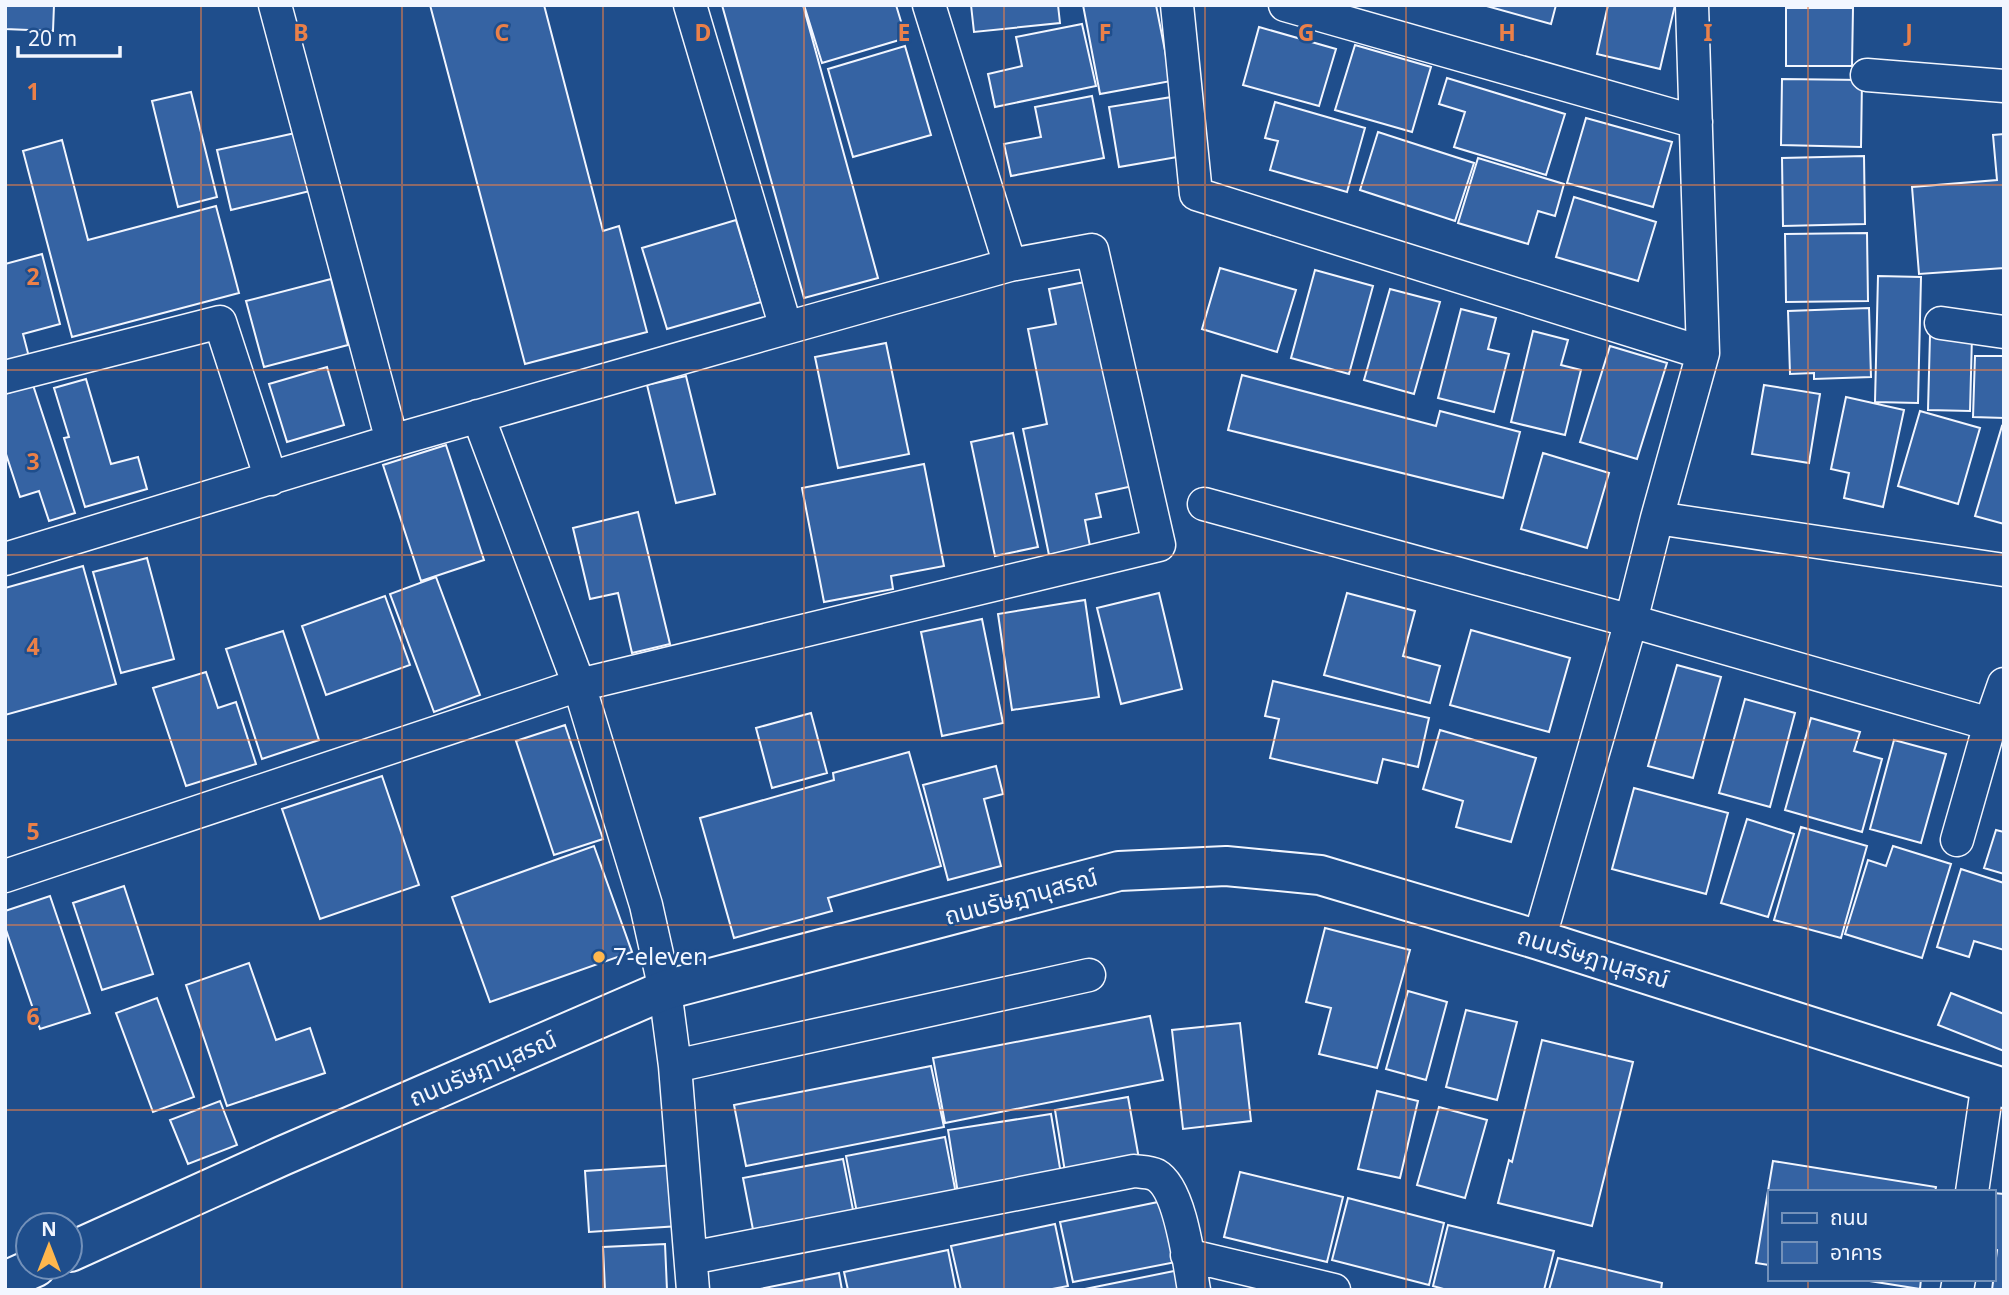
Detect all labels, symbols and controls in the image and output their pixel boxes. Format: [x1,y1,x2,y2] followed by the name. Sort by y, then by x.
[18,14,119,58] scale bar
[293,16,309,48] text: B
[495,16,510,48] text: C
[695,16,711,48] text: D
[898,16,910,48] text: E
[1099,16,1111,48] text: F
[1298,16,1314,48] text: G
[1498,16,1516,48] text: H
[1704,16,1713,48] text: I
[1903,16,1913,48] text: J
[28,24,77,52] text: 20 m
[26,75,40,107] text: 1
[26,260,40,292] text: 2
[26,445,40,477] text: 3
[26,630,40,662] text: 4
[26,815,40,847] text: 5
[940,859,1101,932] street label: ถนนรัษฎานุสรณ์
[1513,918,1673,995] street label: ถนนรัษฎานุสรณ์
[613,939,708,972] place label: 7-eleven
[591,949,607,965] marker: 7-eleven
[26,1000,40,1032] text: 6
[404,1022,561,1114] street label: ถนนรัษฎานุสรณ์
[1768,1190,1995,1281] legend
[1830,1203,1868,1231] text: ถนน
[14,1211,84,1281] north arrow
[41,1216,57,1242] text: N
[1830,1238,1882,1266] text: อาคาร

